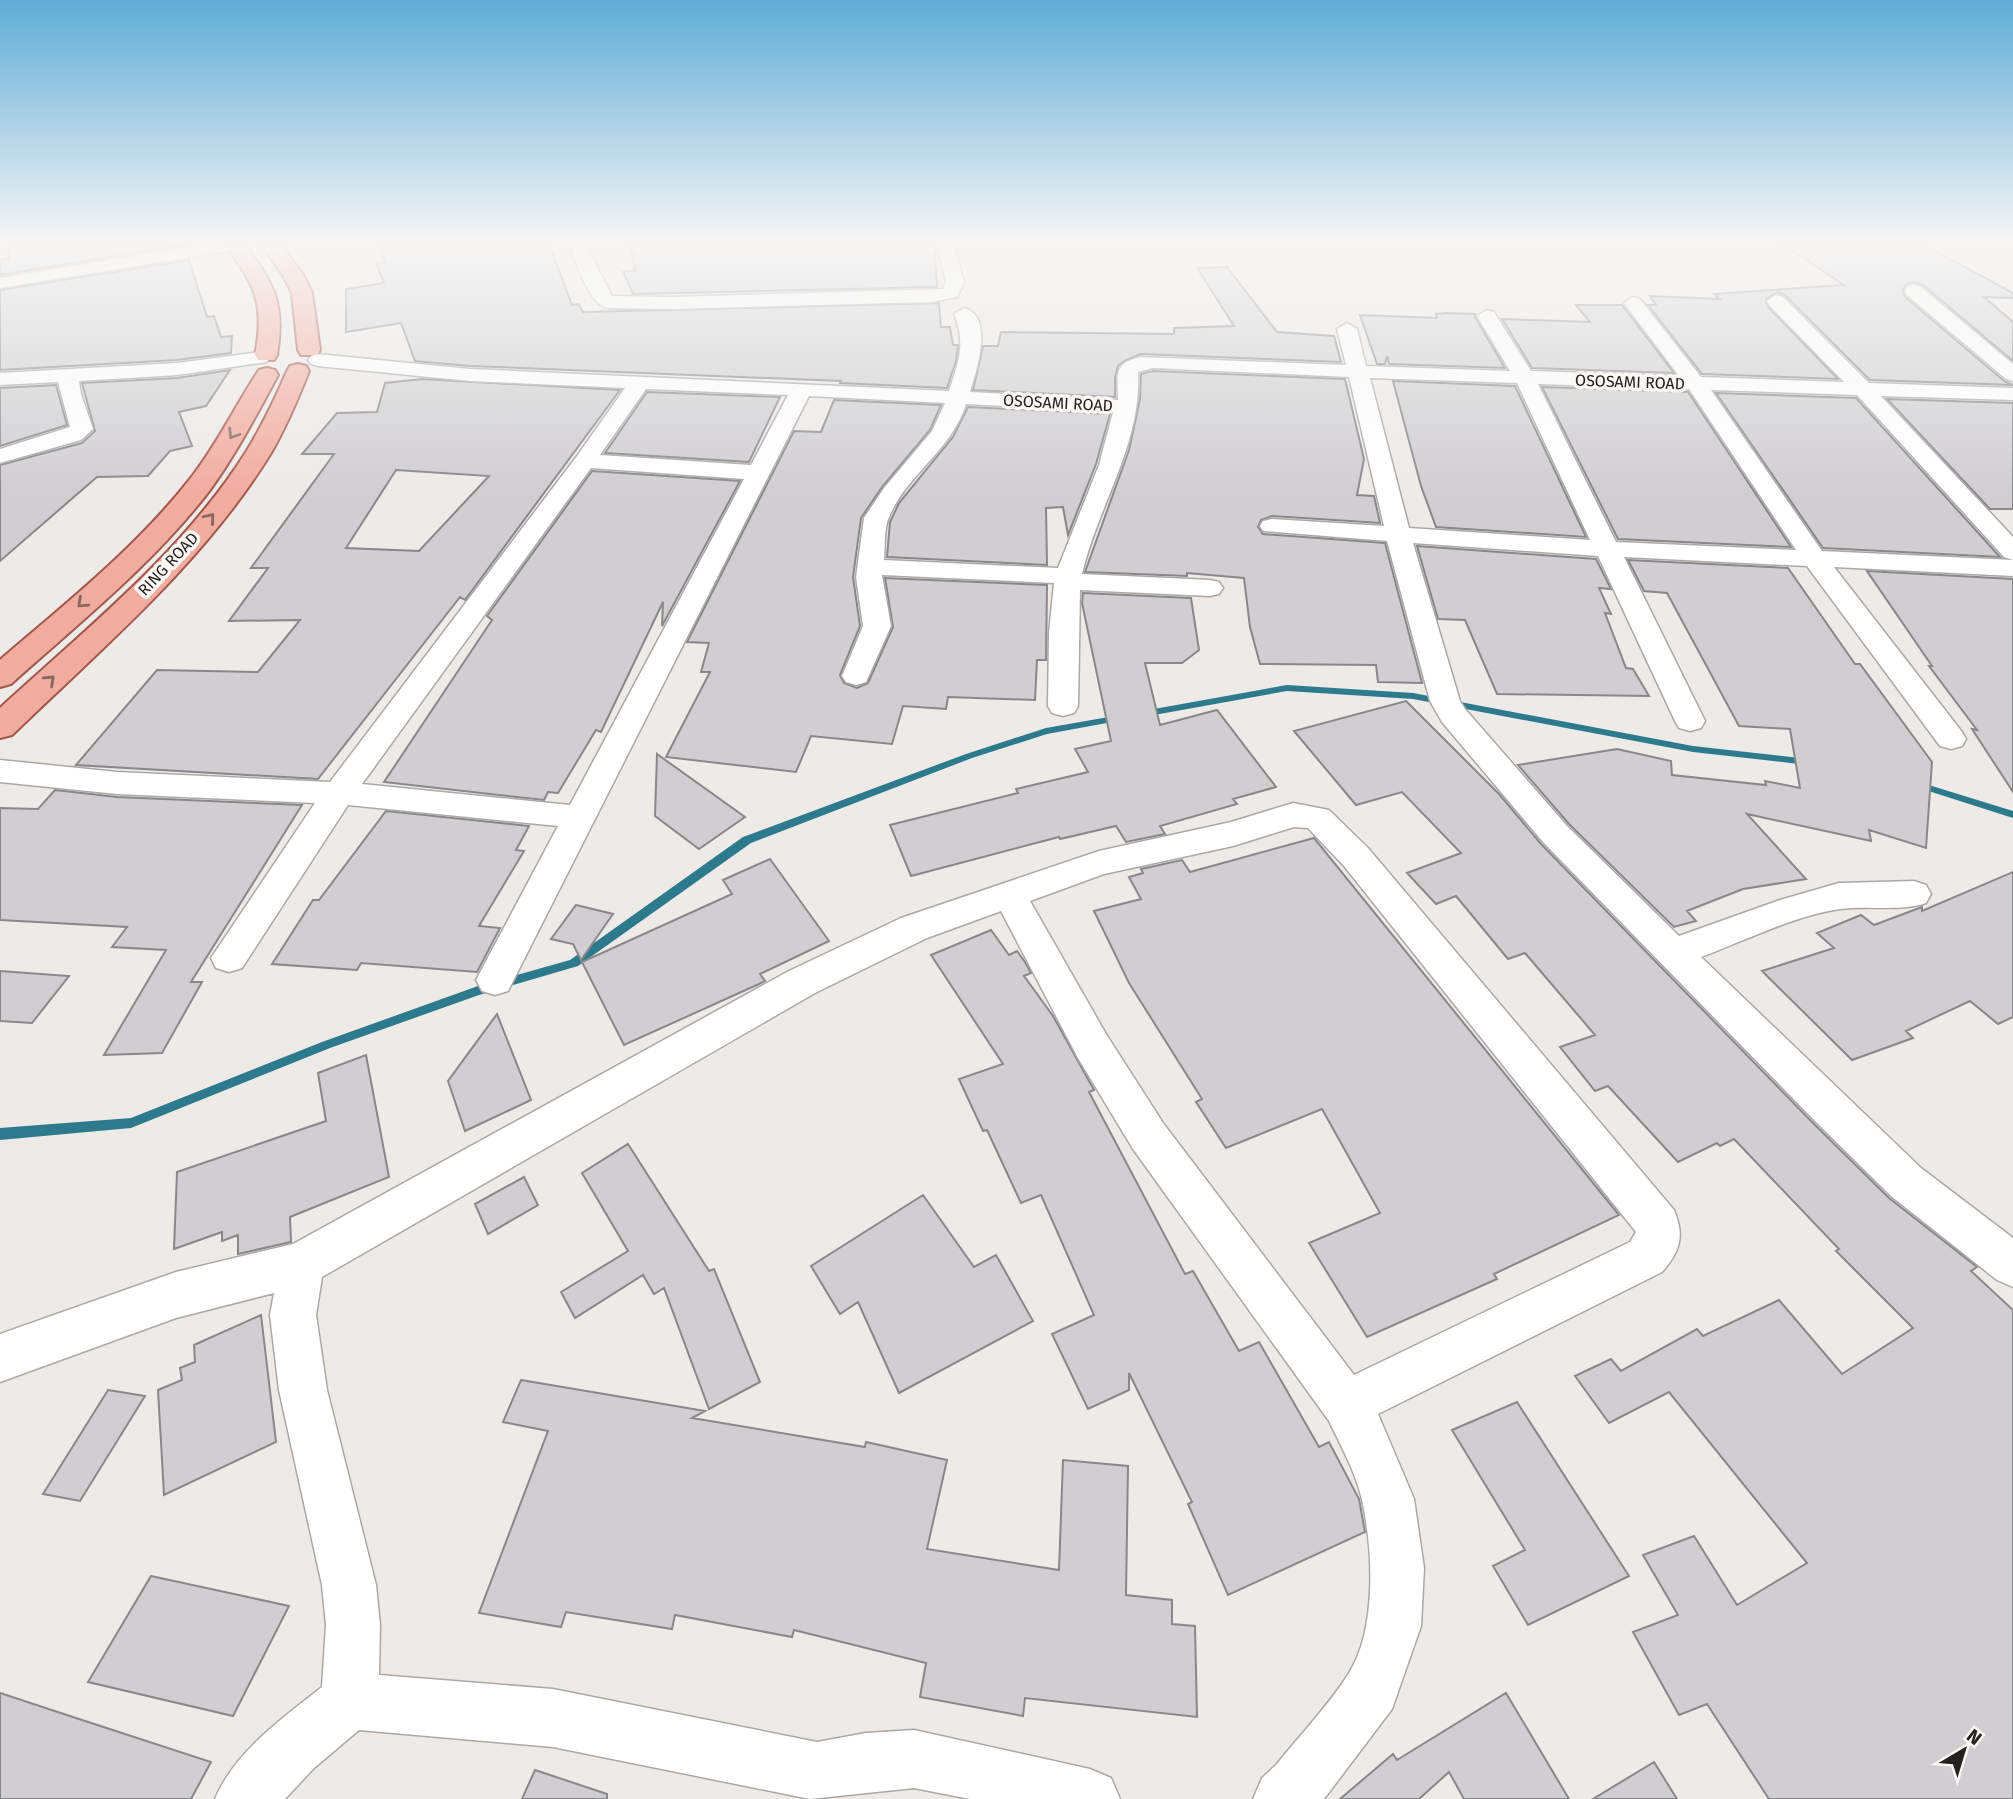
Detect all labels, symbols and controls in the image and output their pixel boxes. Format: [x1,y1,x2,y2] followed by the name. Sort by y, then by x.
[1575,371,1685,393] street label: OSOSAMI ROAD
[1003,391,1113,415] street label: OSOSAMI ROAD
[228,426,241,439] one-way arrow
[201,514,214,526] one-way arrow
[134,528,202,600] street label: RING ROAD
[77,595,90,607] one-way arrow
[41,675,54,688] one-way arrow
[1929,1715,1999,1785] north arrow
[1962,1724,1986,1750] text: N

